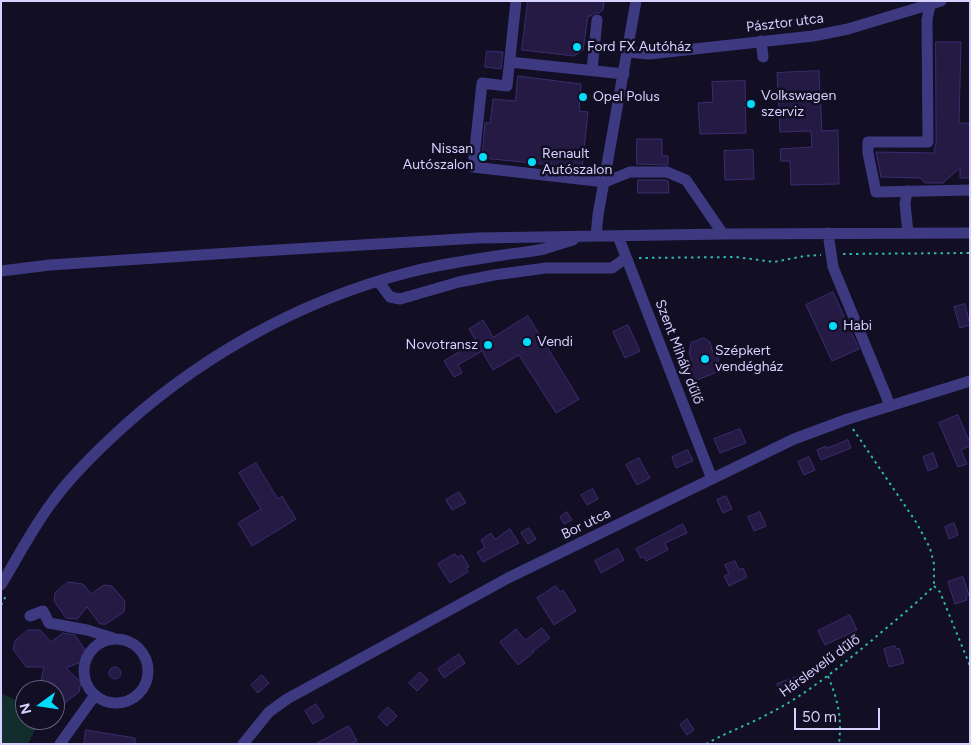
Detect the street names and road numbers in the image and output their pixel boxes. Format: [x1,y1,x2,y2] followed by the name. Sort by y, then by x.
[745,10,825,36] street label: Pásztor utca
[651,297,707,407] street label: Szent Mihály dűlő
[559,505,613,543] street label: Bor utca
[776,631,864,701] street label: Hárslevelű dűlő

